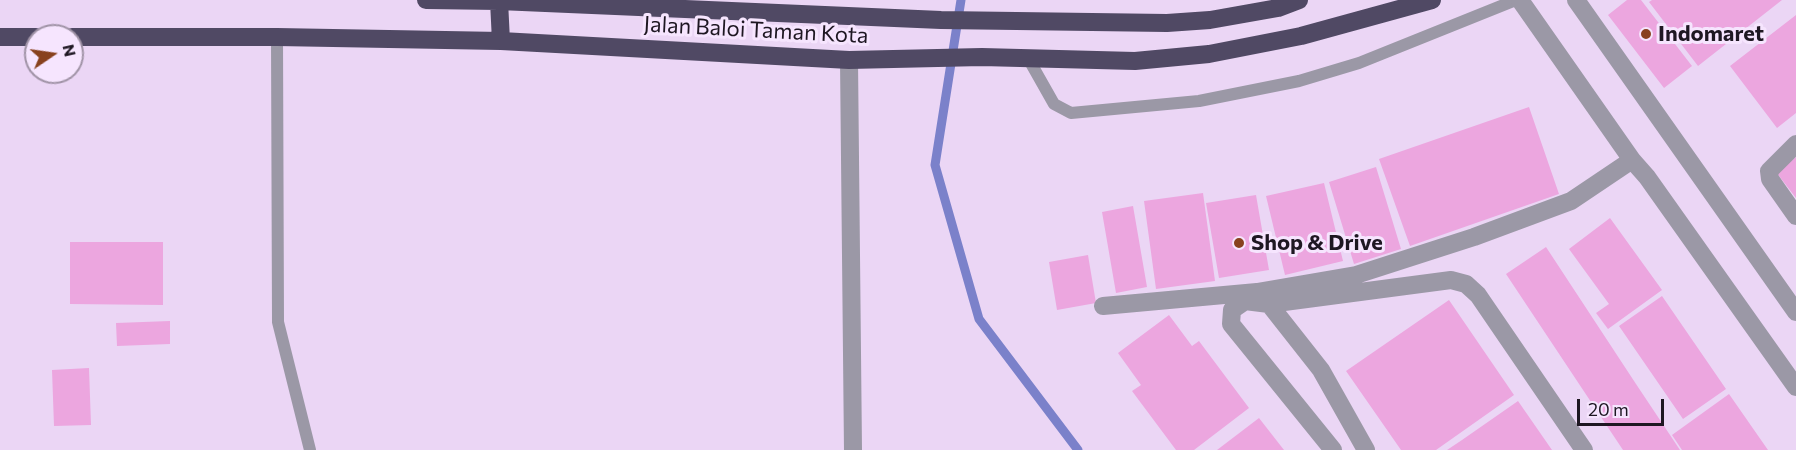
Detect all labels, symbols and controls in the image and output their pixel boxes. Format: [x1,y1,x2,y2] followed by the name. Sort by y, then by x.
[643,11,869,49] street label: Jalan Baloi Taman Kota
[1658,21,1764,47] place label: Indomaret
[24,24,84,84] north arrow
[1639,27,1653,41] marker: Indomaret
[59,42,81,58] text: N
[1251,230,1383,256] place label: Shop & Drive
[1232,236,1246,250] marker: Shop & Drive
[1580,387,1667,425] scale bar
[1588,398,1629,420] text: 20 m

